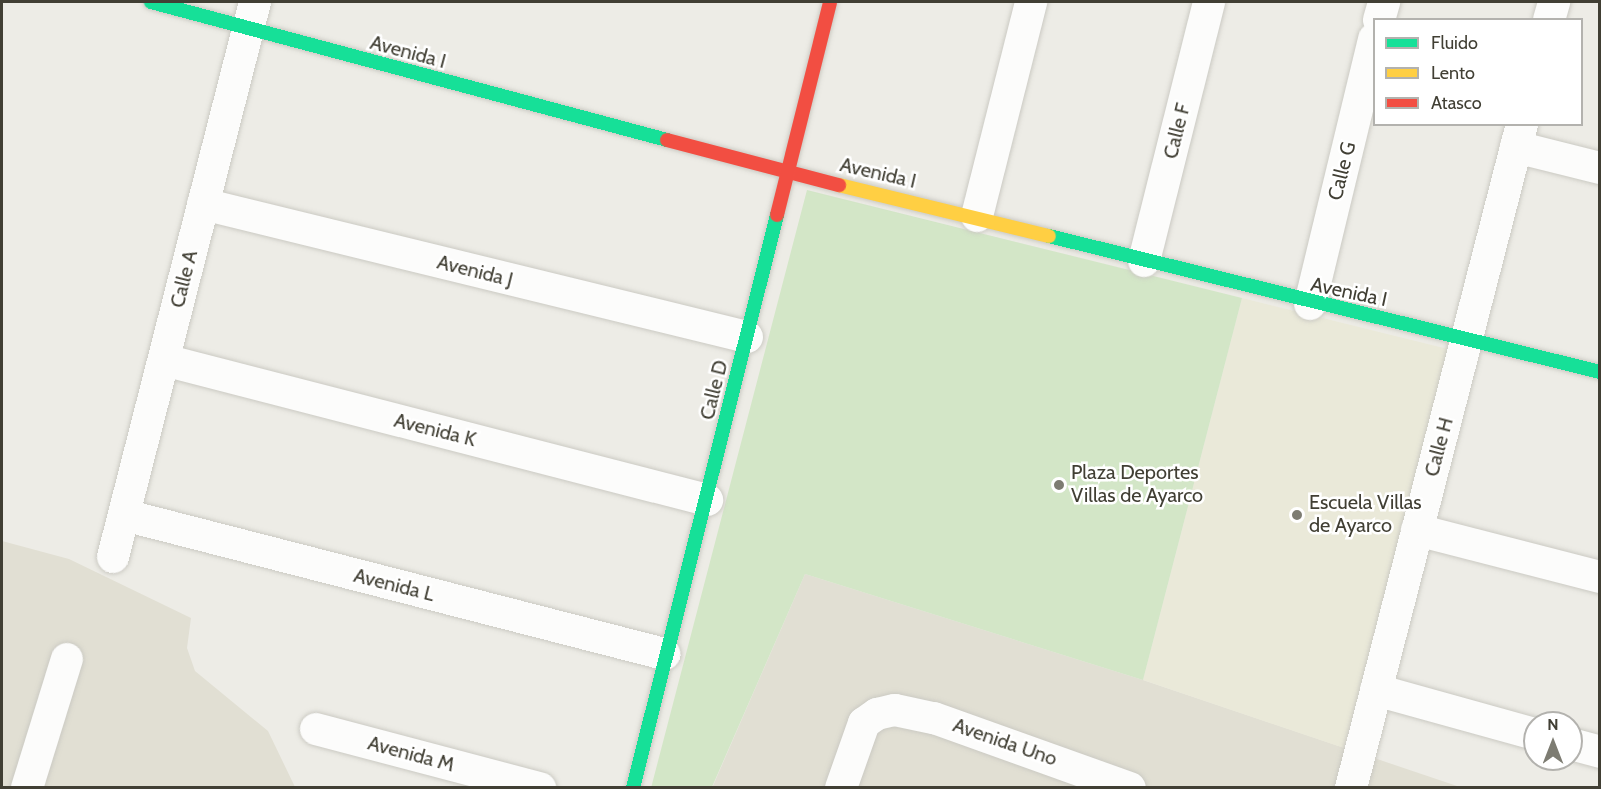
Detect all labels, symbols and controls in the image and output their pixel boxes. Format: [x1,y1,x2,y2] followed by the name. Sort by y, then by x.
[1373,18,1583,126] legend
[368,30,448,74] street label: Avenida I
[1431,32,1478,54] text: Fluido
[1431,62,1475,84] text: Lento
[1431,92,1482,114] text: Atasco
[1159,101,1195,161] street label: Calle F
[1323,139,1361,203] street label: Calle G
[838,153,918,193] street label: Avenida I
[165,248,203,310] street label: Calle A
[435,250,515,292] street label: Avenida J
[1309,272,1389,312] street label: Avenida I
[695,358,733,422] street label: Calle D
[392,408,478,452] street label: Avenida K
[1420,415,1458,479] street label: Calle H
[1071,461,1203,508] place label: Plaza Deportes Villas de Ayarco
[1052,478,1066,492] marker: Plaza Deportes Villas de Ayarco
[1309,491,1422,538] place label: Escuela Villas de Ayarco
[1290,508,1304,522] marker: Escuela Villas de Ayarco
[351,563,437,607] street label: Avenida L
[1523,711,1583,771] north arrow
[950,713,1060,771] street label: Avenida Uno
[1547,715,1559,734] text: N
[365,731,457,777] street label: Avenida M

